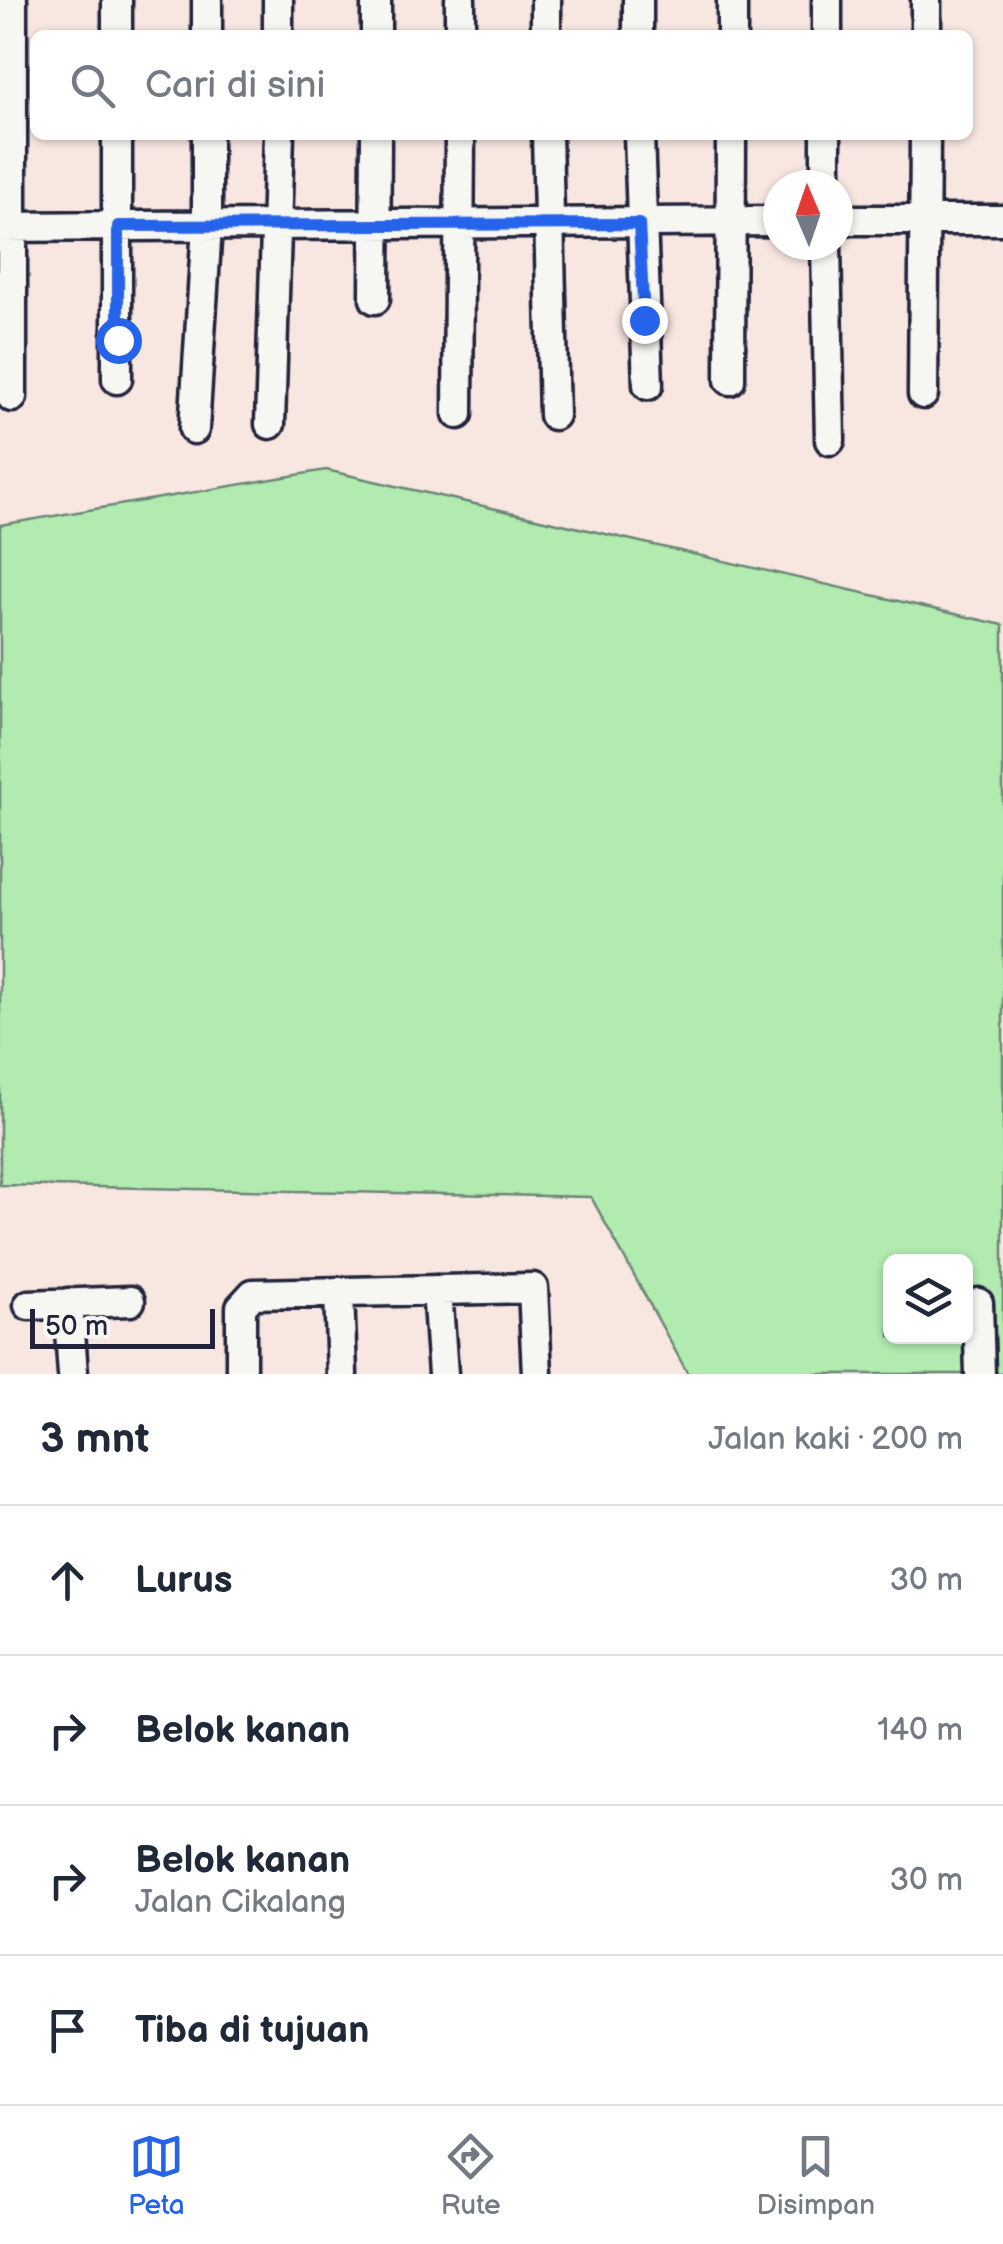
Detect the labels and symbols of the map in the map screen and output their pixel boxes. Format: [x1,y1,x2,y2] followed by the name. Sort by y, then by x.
[763,170,853,260] north arrow
[622,298,668,344] route end
[96,318,142,364] route start
[30,1304,215,1348] scale bar

